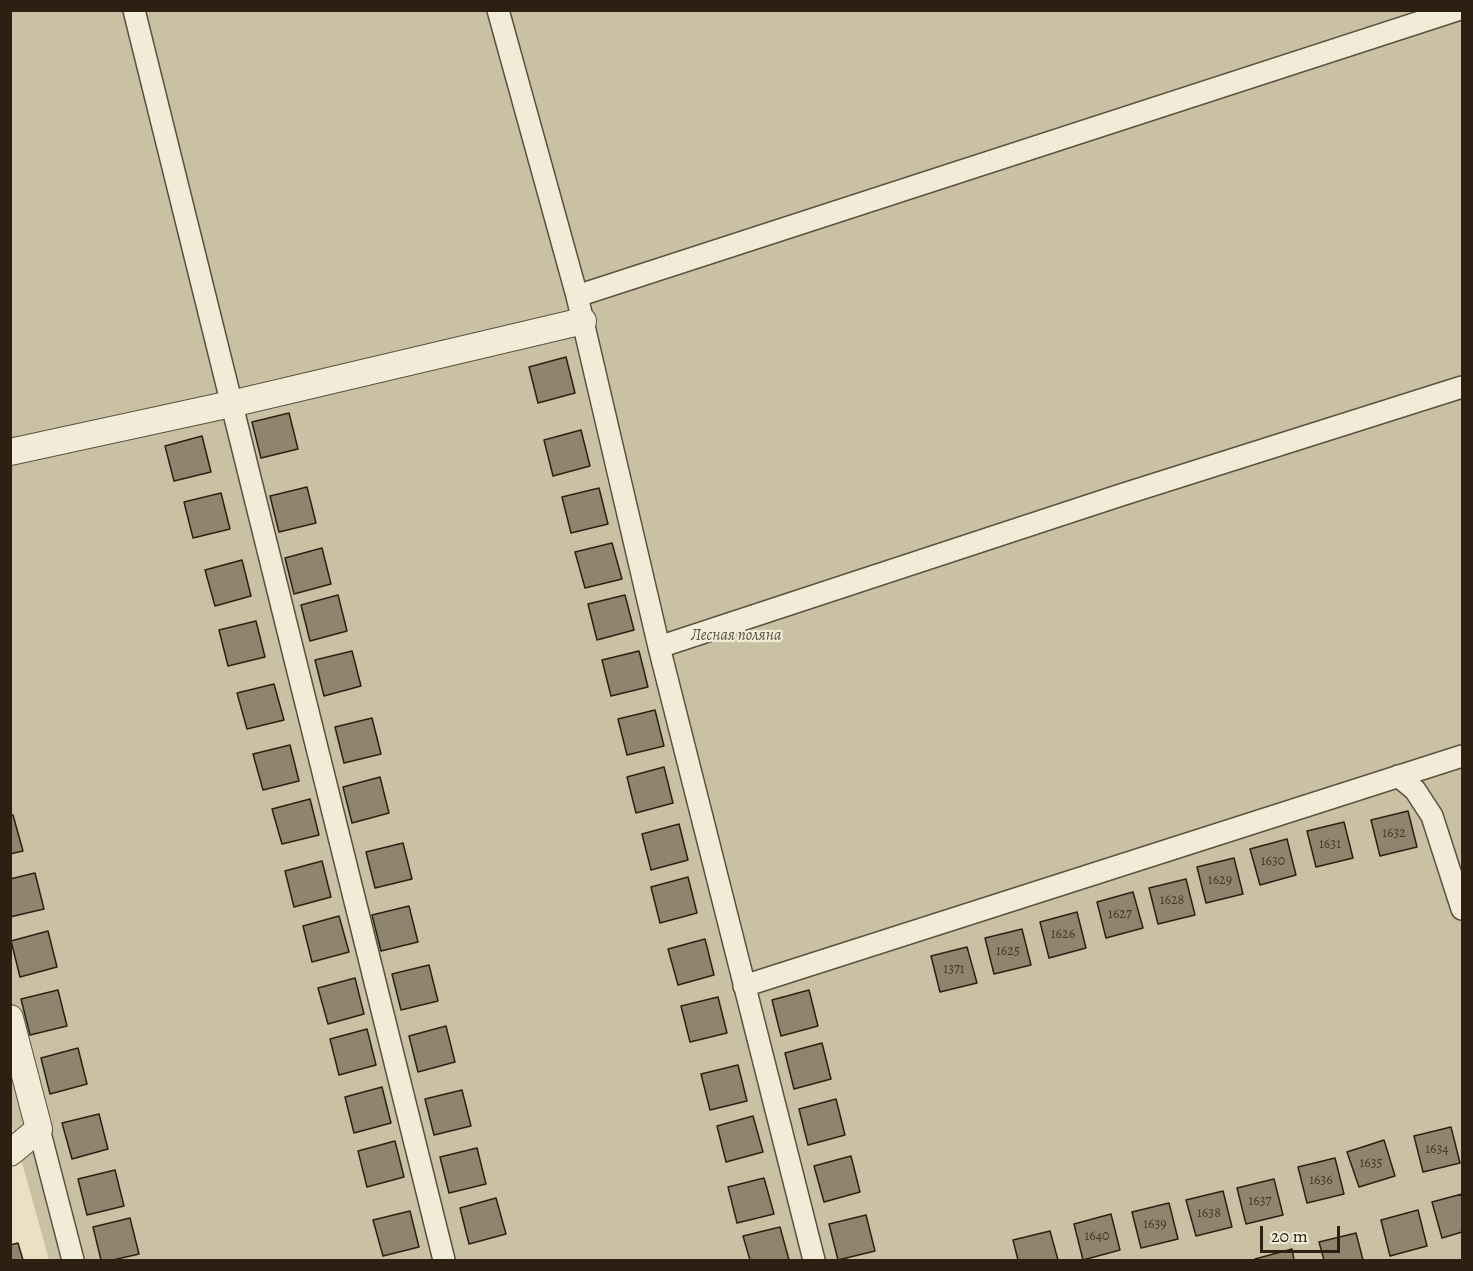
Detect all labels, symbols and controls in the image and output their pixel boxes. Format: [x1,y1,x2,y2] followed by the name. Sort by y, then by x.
[691,626,781,646] park label: Лесная поляна
[1382,826,1406,842] house number: 1632
[1319,837,1341,853] house number: 1631
[1261,854,1285,870] house number: 1630
[1208,873,1232,889] house number: 1629
[1160,893,1184,909] house number: 1628
[1108,907,1132,923] house number: 1627
[1051,927,1075,943] house number: 1626
[996,944,1020,960] house number: 1625
[943,962,965,978] house number: 1371
[1425,1142,1449,1158] house number: 1634
[1359,1156,1383,1172] house number: 1635
[1309,1173,1333,1189] house number: 1636
[1249,1194,1271,1210] house number: 1637
[1197,1206,1221,1222] house number: 1638
[1263,1214,1342,1252] scale bar
[1143,1217,1167,1233] house number: 1639
[1271,1224,1308,1248] text: 20 m
[1084,1229,1110,1245] house number: 1640

